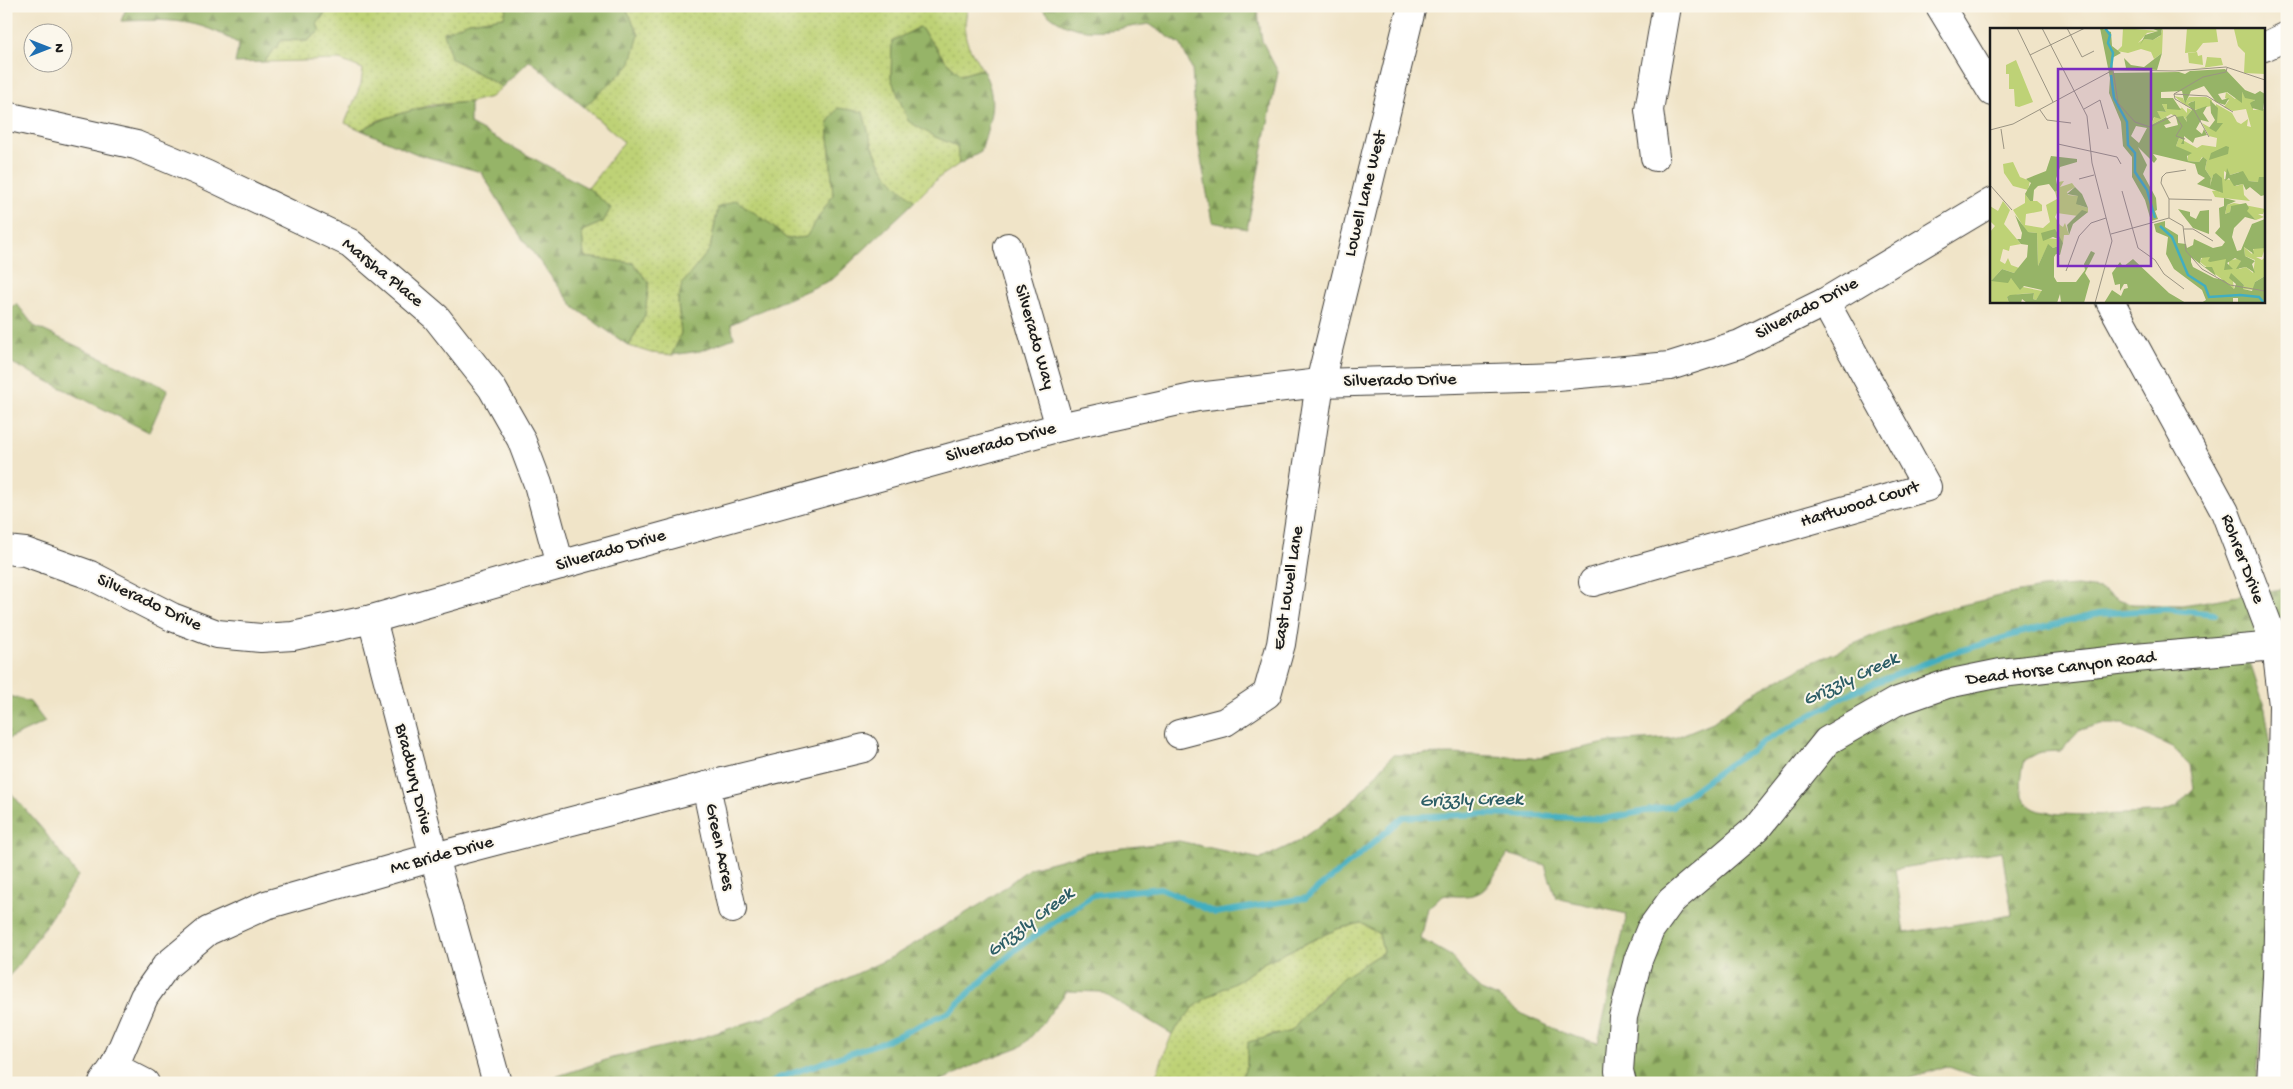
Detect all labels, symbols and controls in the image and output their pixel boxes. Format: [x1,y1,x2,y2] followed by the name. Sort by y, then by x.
[22,22,72,72] north arrow
[1990,28,2266,302] inset map
[50,43,67,53] text: N
[1340,127,1392,259] street label: Lowell Lane West
[337,234,428,313] street label: Marsha Place
[1752,273,1863,345] street label: Silverado Drive
[1009,282,1059,392] street label: Silverado Way
[1343,370,1457,392] street label: Silverado Drive
[944,418,1059,468] street label: Silverado Drive
[1798,477,1923,533] street label: Hartwood Court
[2215,511,2269,607] street label: Rohrer Drive
[1269,524,1309,651] street label: East Lowell Lane
[554,525,669,577] street label: Silverado Drive
[93,570,205,637] street label: Silverado Drive
[1800,647,1904,712] water label: Grizzly Creek
[1964,647,2158,691] street label: Dead Horse Canyon Road
[389,721,437,837] street label: Bradbury Drive
[1419,789,1524,813] water label: Grizzly Creek
[700,802,739,894] street label: Green Acres
[388,832,496,880] street label: Mc Bride Drive
[983,882,1080,963] water label: Grizzly Creek

